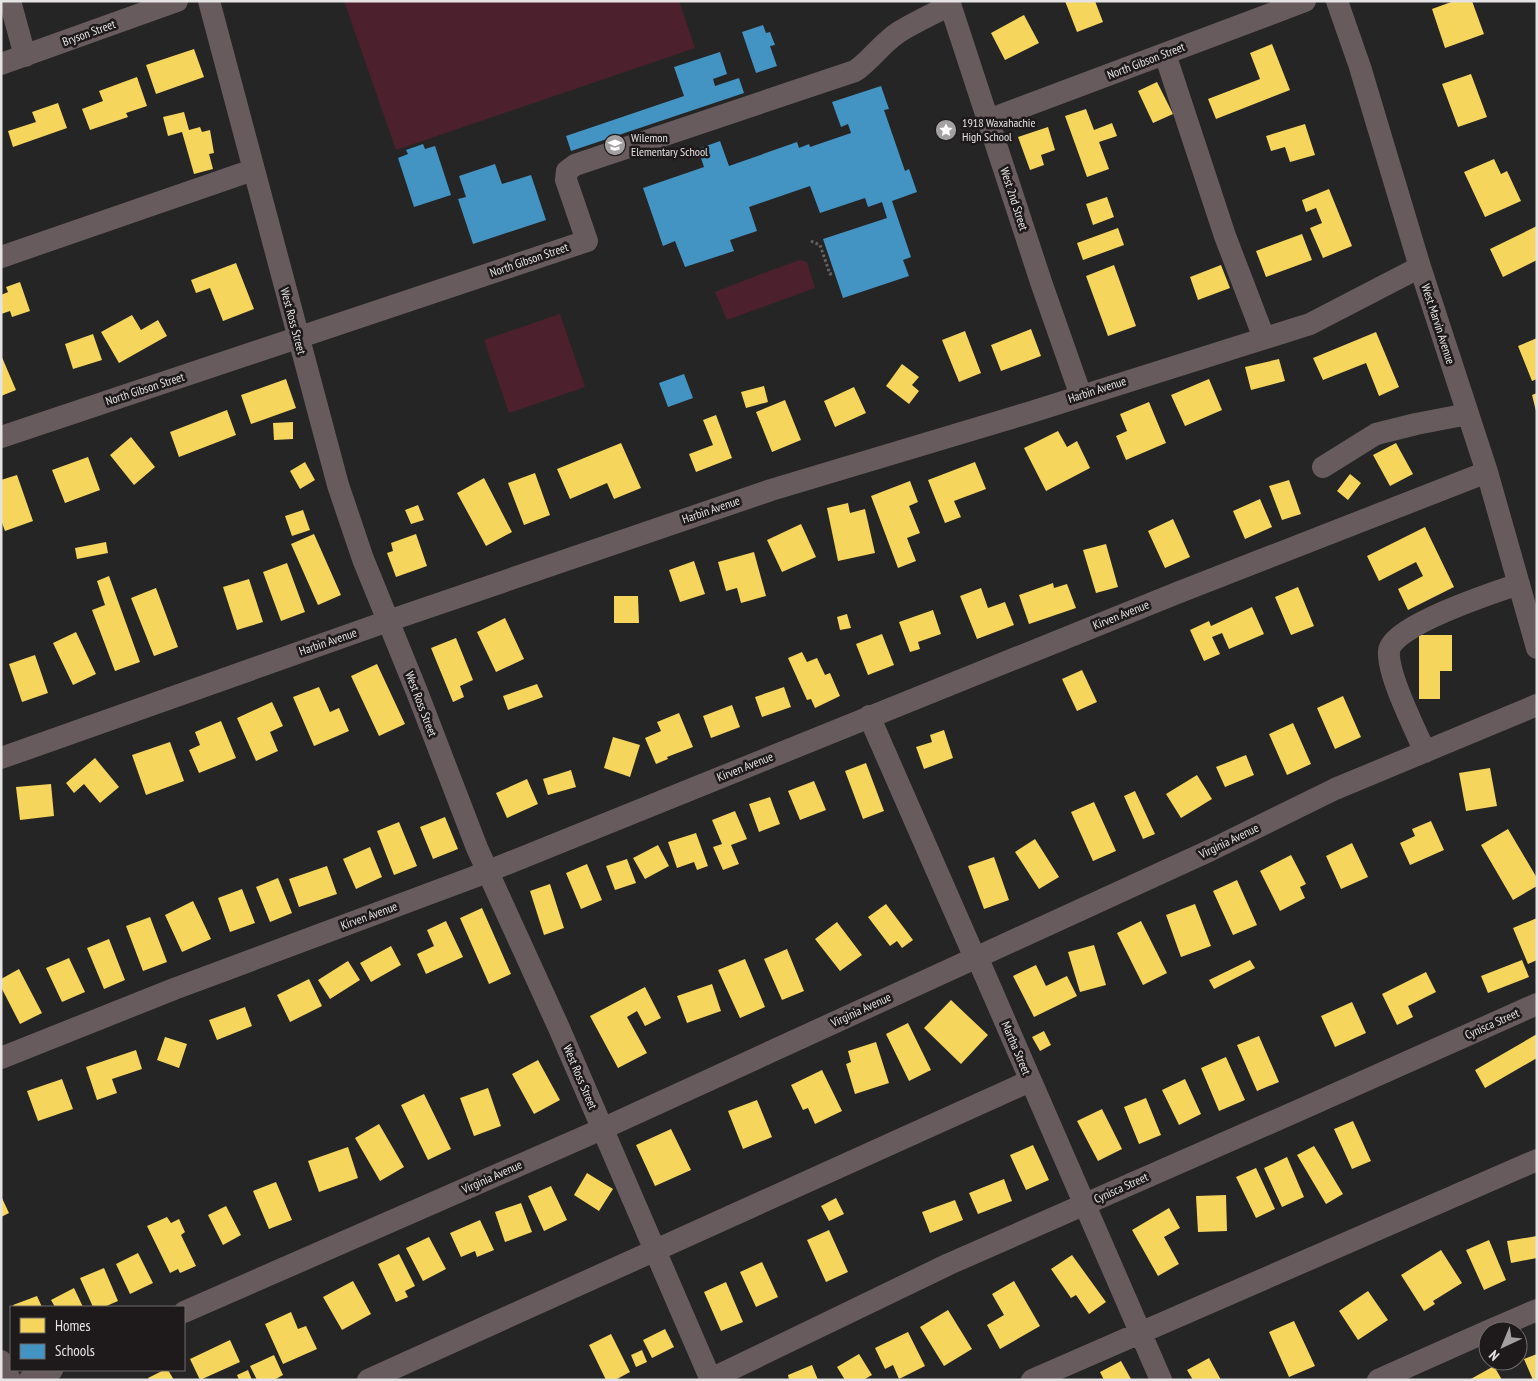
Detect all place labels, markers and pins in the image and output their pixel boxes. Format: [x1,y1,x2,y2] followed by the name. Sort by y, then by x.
[962,115,1035,144] place label: 1918 Waxahachie High School
[934,118,958,142] place icon: 1918 Waxahachie High School
[631,130,708,159] place label: Wilemon Elementary School
[603,133,627,157] school or university icon: Wilemon Elementary School

